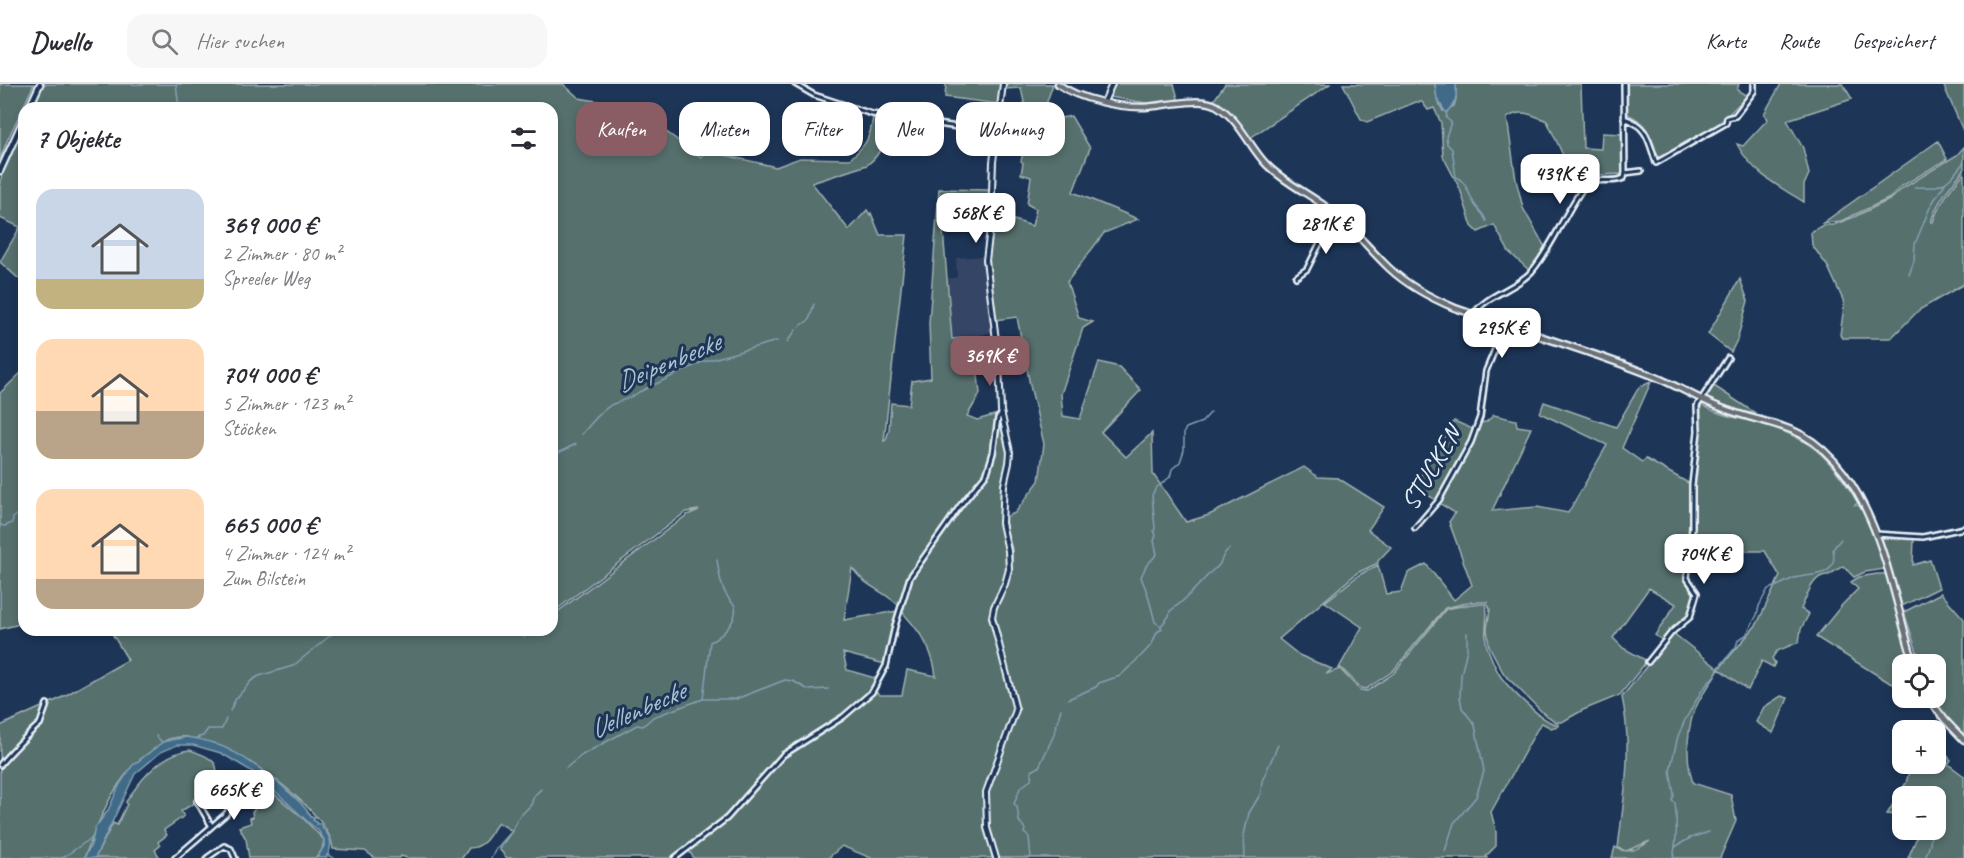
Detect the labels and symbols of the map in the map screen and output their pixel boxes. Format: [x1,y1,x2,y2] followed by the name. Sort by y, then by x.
[1511,154,1609,205] pin: 439K €
[927,193,1025,244] pin: 568K €
[1277,204,1375,255] pin: 281K €
[1453,308,1551,359] pin: 295K €
[611,323,729,399] water label: Deipenbecke
[941,336,1039,387] pin: 369K €
[1393,416,1471,516] street label: STUCKEN
[1655,534,1753,585] pin: 704K €
[584,672,694,746] water label: Uellenbecke
[185,770,283,821] pin: 665K €

